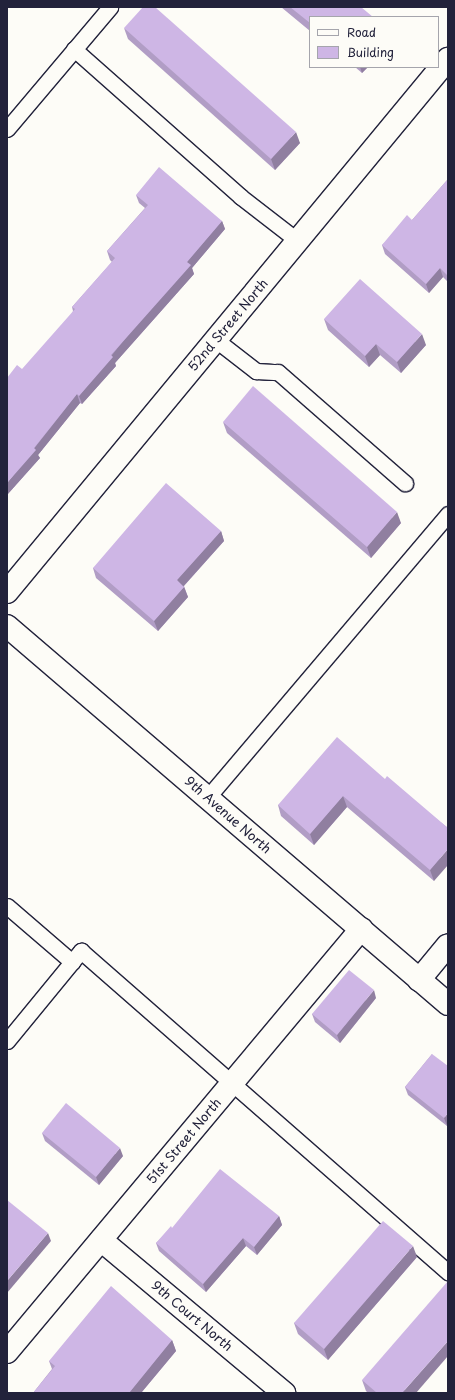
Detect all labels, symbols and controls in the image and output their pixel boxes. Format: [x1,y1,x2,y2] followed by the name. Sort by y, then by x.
[309,16,439,68] legend
[347,23,376,41] text: Road
[347,43,394,61] text: Building
[185,276,271,374] street label: 52nd Street North
[181,773,275,857] street label: 9th Avenue North
[143,1094,225,1188] street label: 51st Street North
[148,1278,236,1354] street label: 9th Court North

